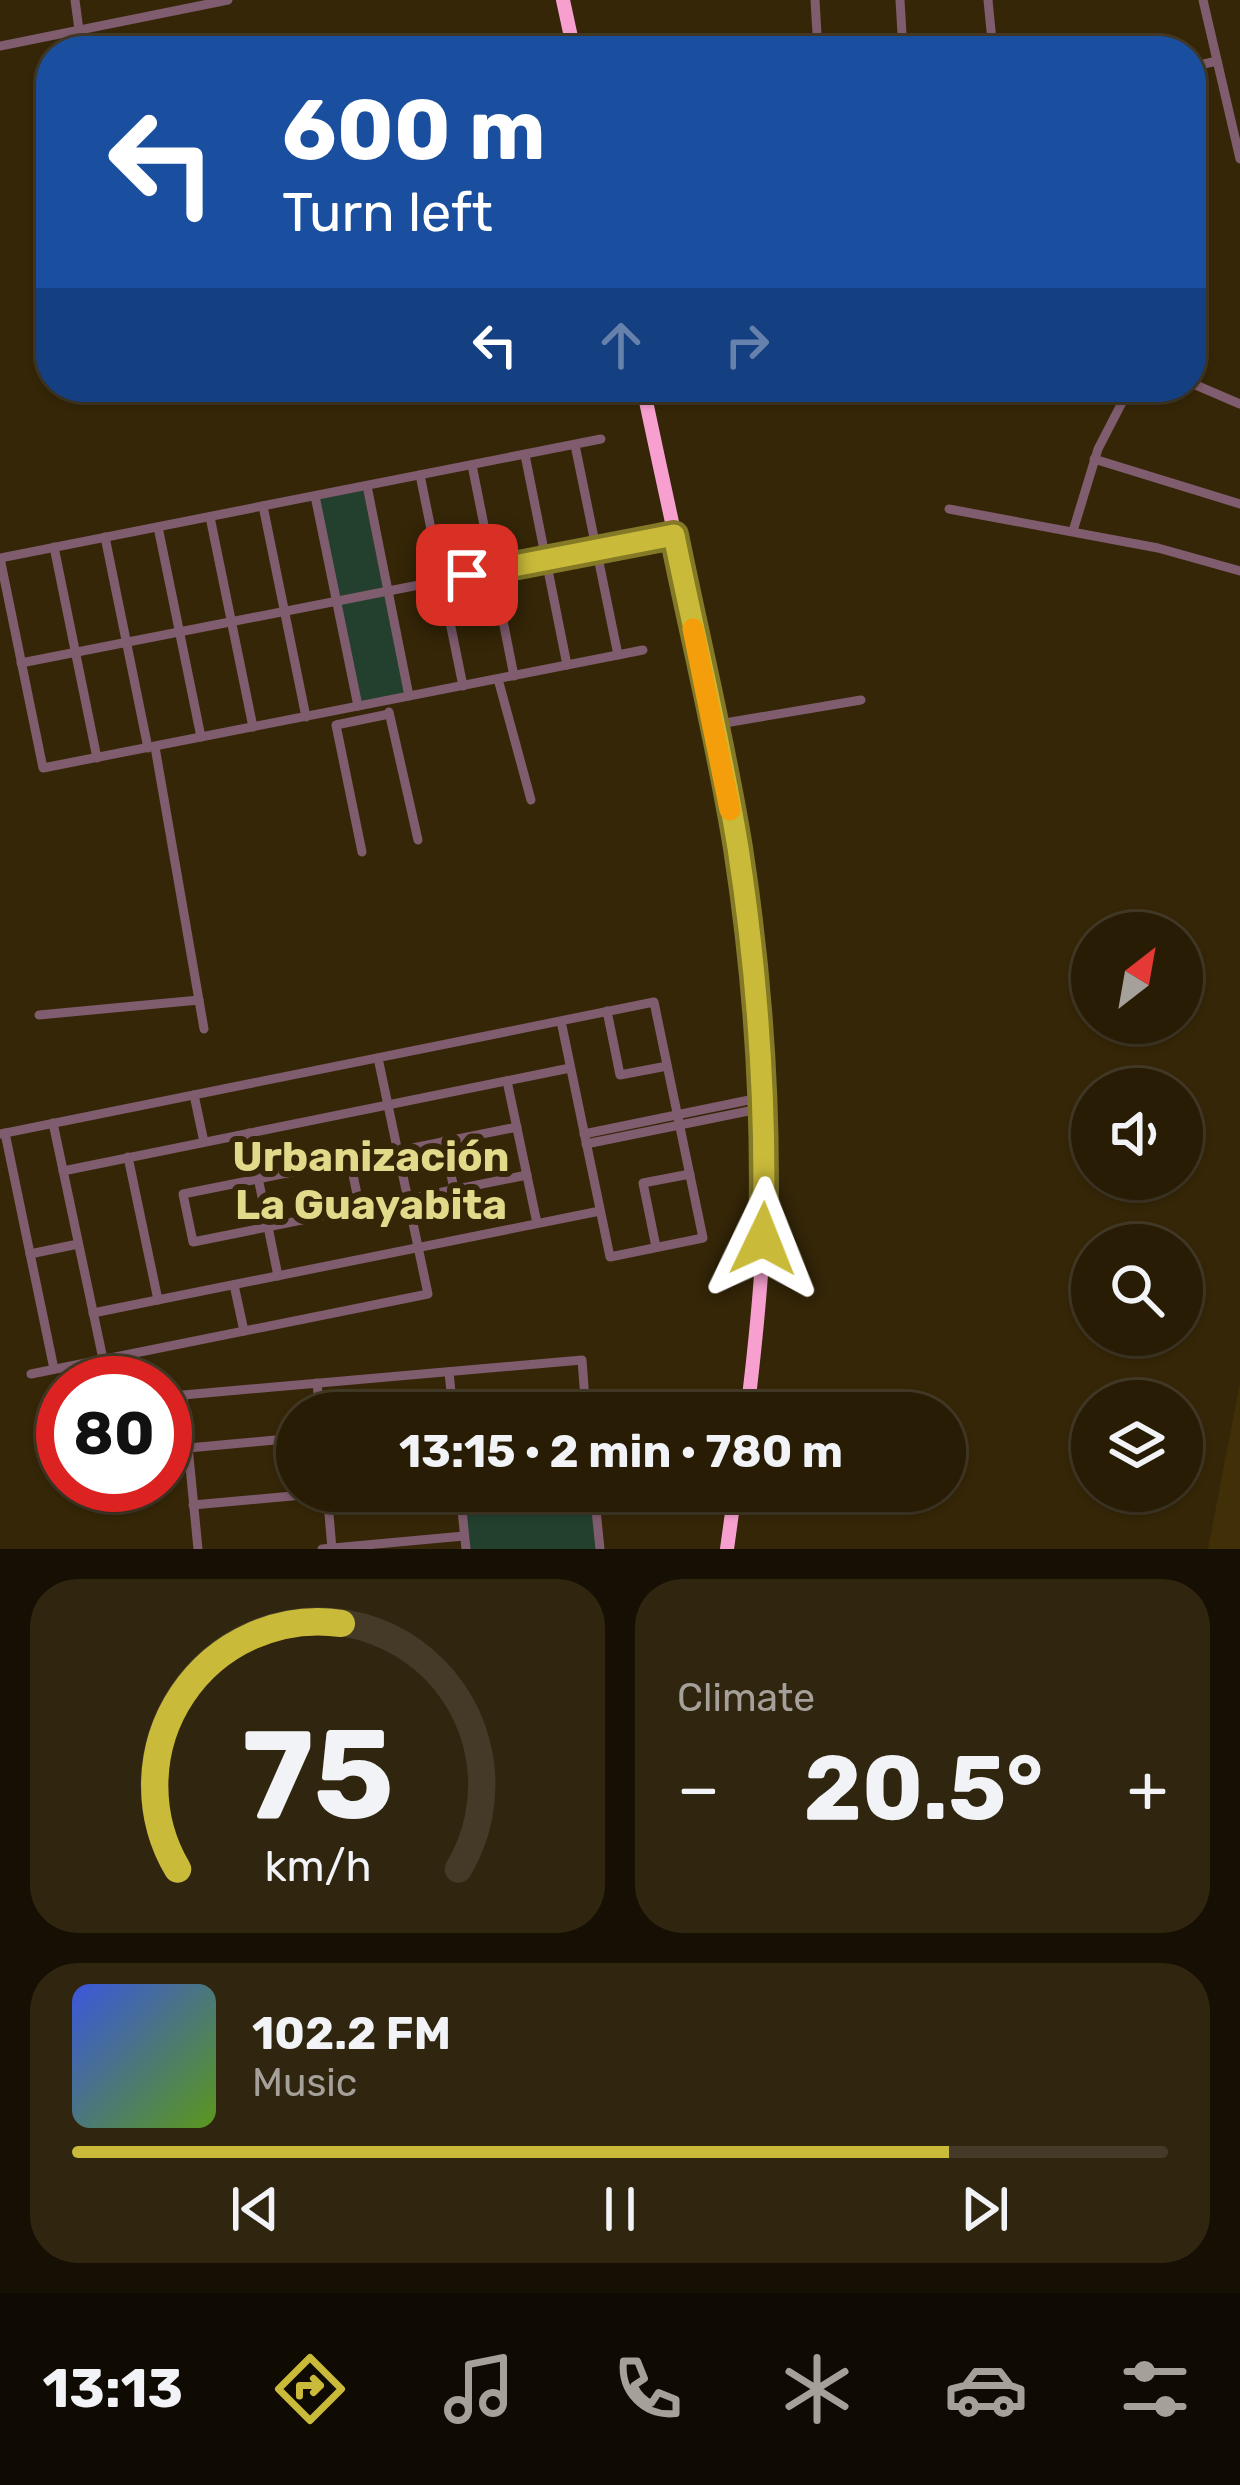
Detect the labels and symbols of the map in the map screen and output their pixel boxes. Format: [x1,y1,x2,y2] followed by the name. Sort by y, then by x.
[416,524,518,626] pin
[1071,912,1203,1044] north arrow
[232,1132,510,1230] district label: Urbanización La Guayabita
[700,1176,826,1302] position arrow
[36,1356,192,1512] speed limit sign: 80

